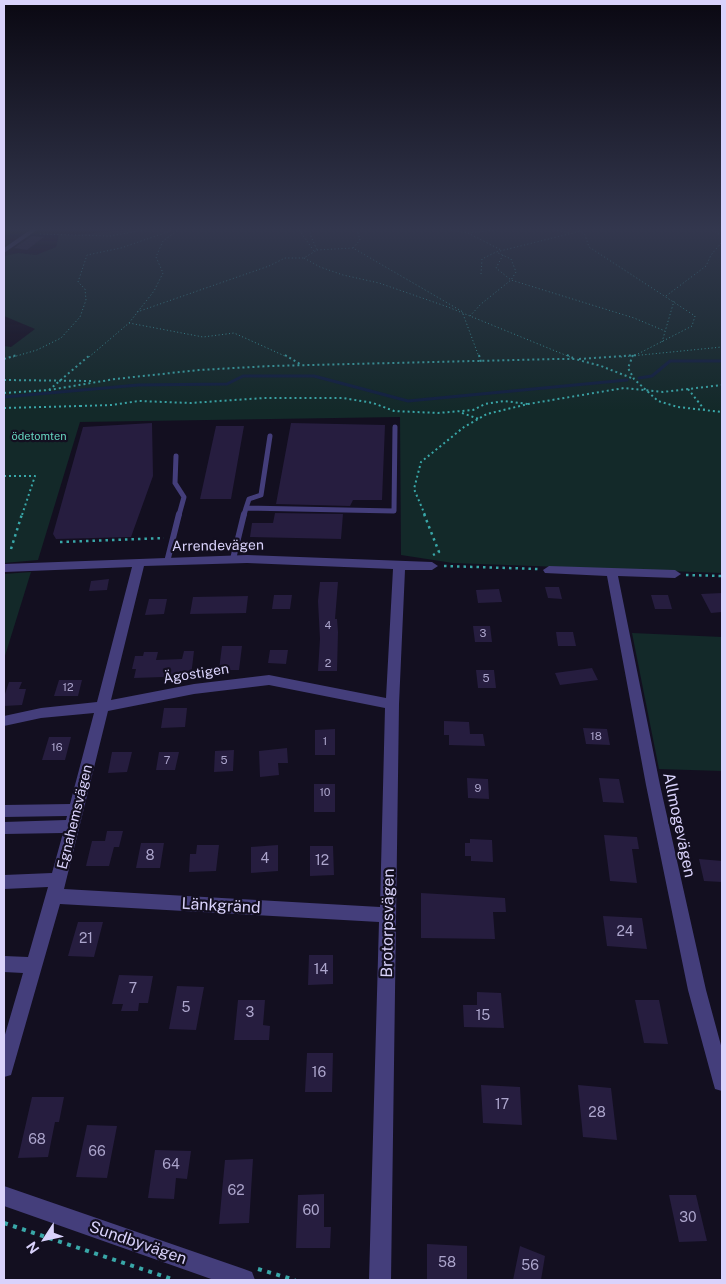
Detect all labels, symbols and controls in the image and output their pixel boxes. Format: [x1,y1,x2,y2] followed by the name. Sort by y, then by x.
[11,430,67,444] park label: ödetomten
[172,537,264,555] street label: Arrendevägen
[325,619,331,633] house number: 4
[480,627,486,641] house number: 3
[325,657,331,671] house number: 2
[162,661,230,687] street label: Ägostigen
[482,672,490,686] house number: 5
[62,681,74,695] house number: 12
[590,730,602,744] house number: 18
[323,735,327,749] house number: 1
[51,741,63,755] house number: 16
[164,754,170,768] house number: 7
[220,754,228,768] house number: 5
[54,763,96,871] street label: Egnahemsvägen
[658,771,700,879] street label: Allmogevägen
[475,782,481,796] house number: 9
[319,786,331,800] house number: 10
[145,848,155,864] house number: 8
[261,851,269,867] house number: 4
[315,853,329,869] house number: 12
[377,868,399,978] street label: Brotorpsvägen
[181,894,261,918] street label: Länkgränd
[616,924,634,940] house number: 24
[79,931,93,947] house number: 21
[314,962,328,978] house number: 14
[129,981,137,997] house number: 7
[182,1000,190,1016] house number: 5
[246,1005,254,1021] house number: 3
[476,1008,490,1024] house number: 15
[312,1065,326,1081] house number: 16
[495,1097,509,1113] house number: 17
[588,1105,606,1121] house number: 28
[28,1132,46,1148] house number: 68
[88,1144,106,1160] house number: 66
[162,1157,180,1173] house number: 64
[227,1183,245,1199] house number: 62
[302,1203,320,1219] house number: 60
[679,1210,697,1226] house number: 30
[20,1214,70,1264] north arrow
[87,1217,189,1269] street label: Sundbyvägen
[23,1239,42,1257] text: N
[438,1255,456,1271] house number: 58
[521,1258,539,1274] house number: 56

